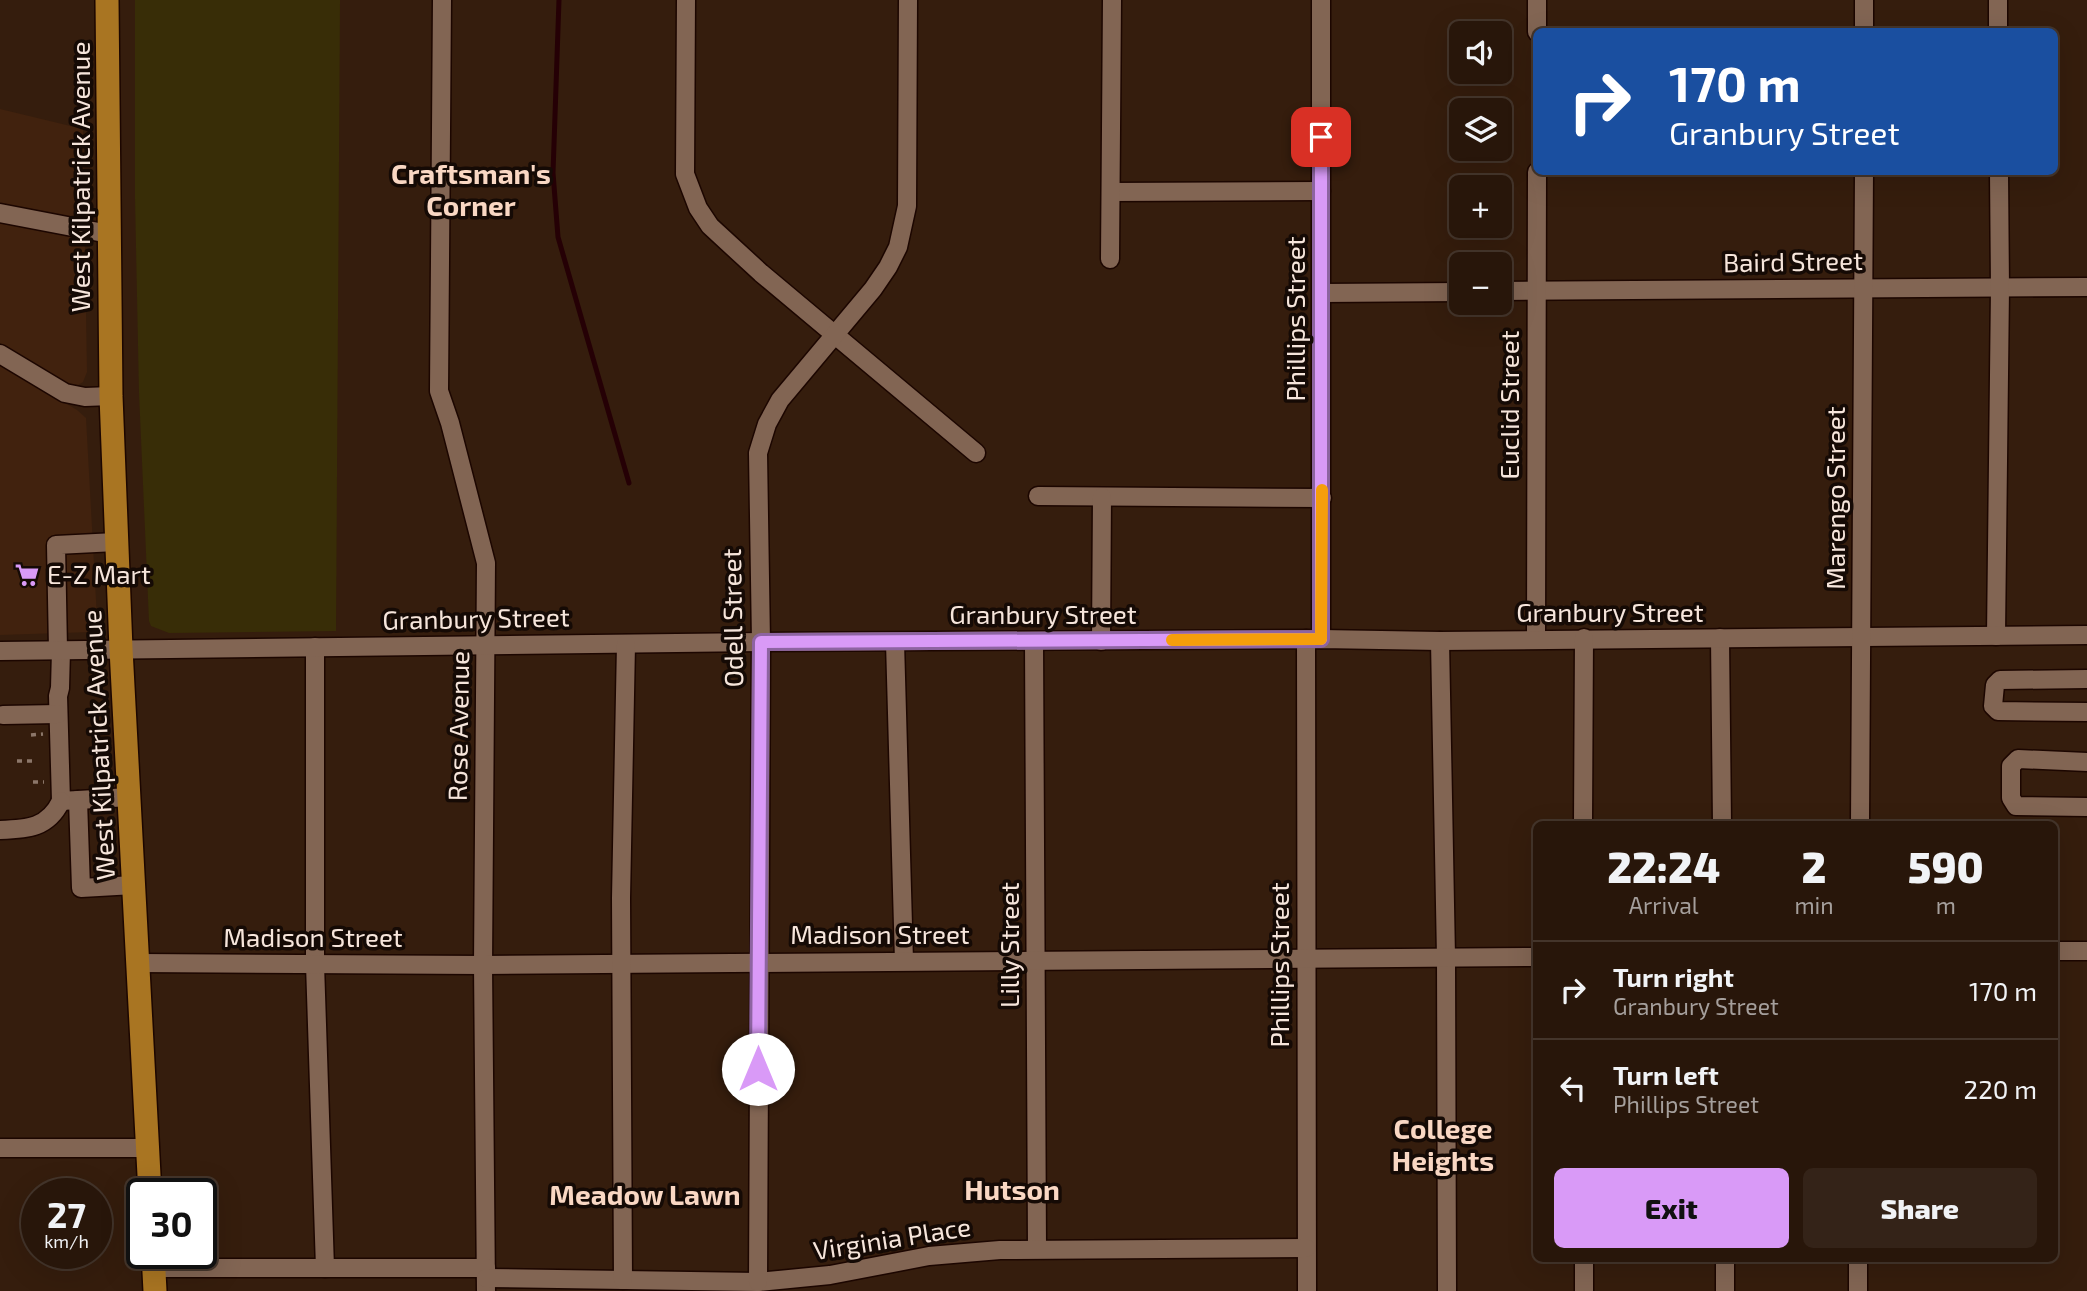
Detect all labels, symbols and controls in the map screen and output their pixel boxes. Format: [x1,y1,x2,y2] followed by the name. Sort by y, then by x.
[1449,21,1512,315] map controls
[1449,21,1512,84] button: sound
[64,42,95,312] street label: West Kilpatrick Avenue
[1669,53,1801,112] text: 170 m
[1554,56,1645,147] icon: right
[1449,98,1512,161] button: layers
[1291,107,1351,167] pin
[1669,113,1900,151] text: Granbury Street
[1302,118,1340,156] icon: arrive
[391,156,551,222] district label: Craftsman's Corner
[1449,175,1512,238] button: +
[1279,236,1310,402] street label: Phillips Street
[1723,244,1863,277] street label: Baird Street
[1449,252,1512,315] button: −
[1493,330,1524,480] street label: Euclid Street
[1819,406,1850,590] street label: Marengo Street
[715,548,748,688] street label: Odell Street
[47,558,151,589] place label: E-Z Mart
[13,561,41,589] supermarket icon: E-Z Mart
[1516,596,1704,627] street label: Granbury Street
[949,598,1137,629] street label: Granbury Street
[382,600,570,635] street label: Granbury Street
[75,609,120,881] street label: West Kilpatrick Avenue
[441,651,474,801] street label: Rose Avenue
[1607,841,1720,891] text: 22:24
[1802,841,1826,891] text: 2
[1908,841,1984,891] text: 590
[993,882,1024,1008] street label: Lilly Street
[1263,882,1294,1048] street label: Phillips Street
[1629,891,1699,919] text: Arrival
[1794,891,1834,919] text: min
[1936,891,1956,919] text: m
[790,918,970,949] street label: Madison Street
[223,921,403,952] street label: Madison Street
[1613,961,1734,992] text: Turn right
[1554,971,1592,1009] icon: right
[1969,975,2037,1006] text: 170 m
[1613,992,1779,1020] text: Granbury Street
[721,1032,795,1106] position arrow
[1613,1059,1719,1090] text: Turn left
[1554,1069,1592,1107] icon: left
[1964,1073,2037,1104] text: 220 m
[1613,1090,1759,1118] text: Phillips Street
[1392,1111,1494,1177] district label: College Heights
[1554,1168,1789,1248] button: Exit
[1803,1168,2037,1248] button: Share
[964,1172,1060,1206] district label: Hutson
[549,1177,741,1211] district label: Meadow Lawn
[126,1178,217,1269] speed limit sign: 30
[47,1193,86,1235] text: 27
[811,1210,973,1265] street label: Virginia Place
[44,1230,89,1252] text: km/h

